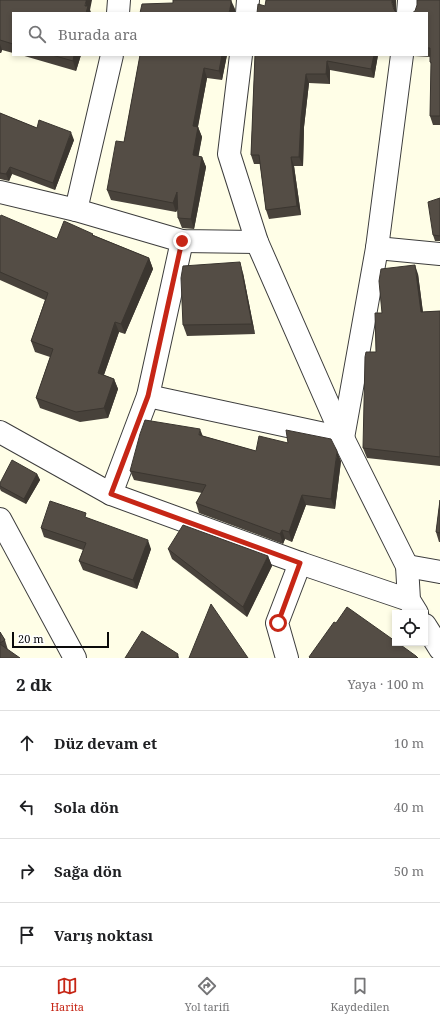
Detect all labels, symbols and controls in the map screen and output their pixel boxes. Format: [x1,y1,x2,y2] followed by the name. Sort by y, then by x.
[12,12,428,56] search box
[26,23,48,45] icon: search
[58,24,138,44] text: Burada ara
[173,232,191,250] route end
[392,610,428,646] map controls
[392,610,428,646] button: locate
[269,614,287,632] route start
[12,630,109,649] scale bar
[18,631,44,646] text: 20 m
[16,673,52,696] text: 2 dk
[347,675,424,693] text: Yaya · 100 m
[16,732,38,754] icon: ahead
[54,733,157,753] text: Düz devam et
[394,734,424,752] text: 10 m
[16,796,38,818] icon: left
[54,797,119,817] text: Sola dön
[394,798,424,816] text: 40 m
[16,860,38,882] icon: right
[54,861,122,881] text: Sağa dön
[394,862,424,880] text: 50 m
[16,924,38,946] icon: arrive
[54,925,153,945] text: Varış noktası
[50,975,84,1014] tab: Harita
[185,975,230,1014] tab: Yol tarifi
[330,975,390,1014] tab: Kaydedilen

